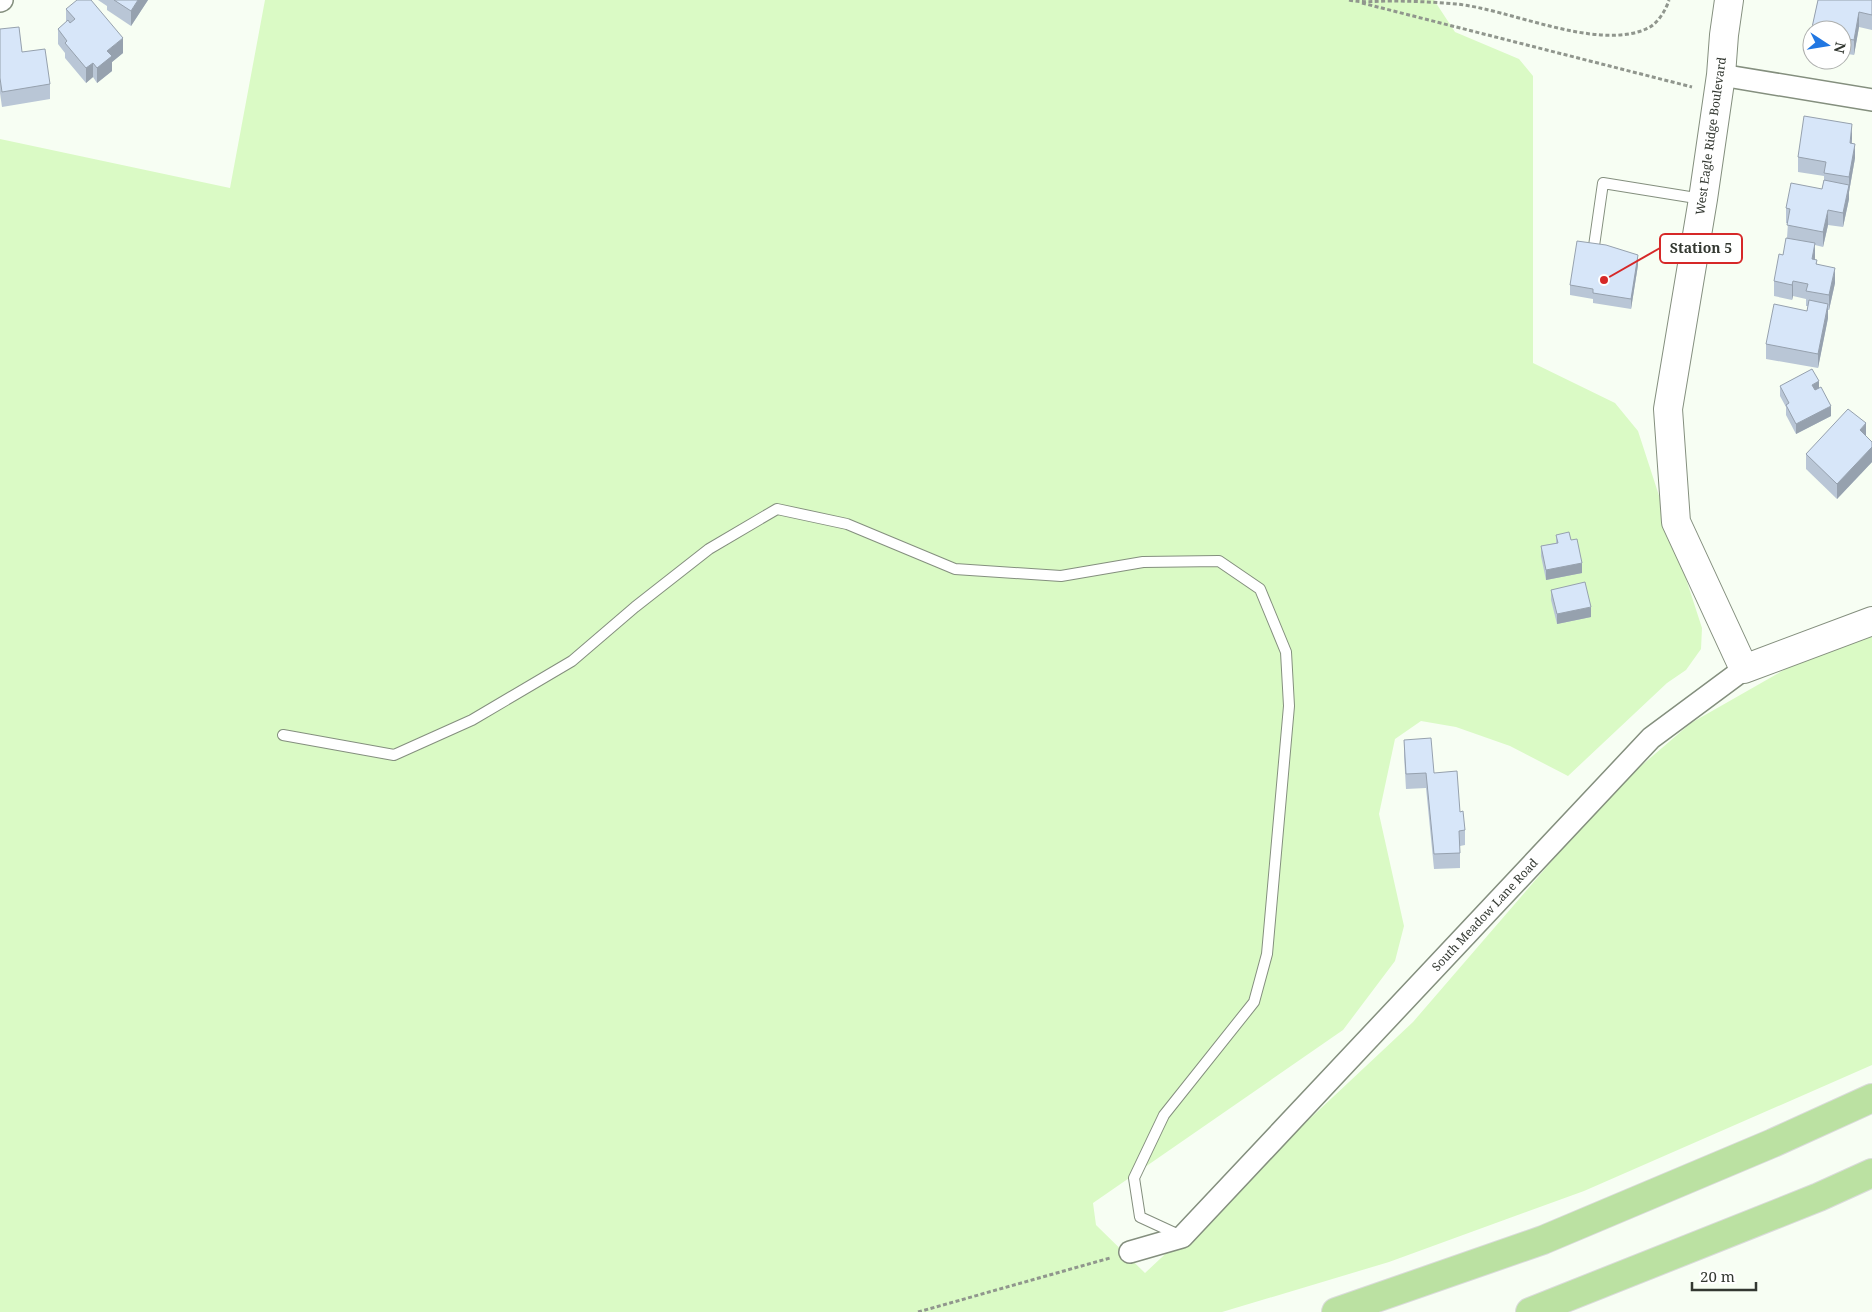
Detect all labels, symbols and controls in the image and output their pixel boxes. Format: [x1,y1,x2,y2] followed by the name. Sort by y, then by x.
[1802,20,1852,70] north arrow
[1830,40,1851,55] text: N
[1691,55,1730,216] street label: West Eagle Ridge Boulevard
[1660,234,1742,263] callout: Station 5
[1670,238,1732,257] text: Station 5
[1428,854,1542,975] street label: South Meadow Lane Road
[1692,1260,1756,1292] scale bar
[1700,1266,1735,1286] text: 20 m

